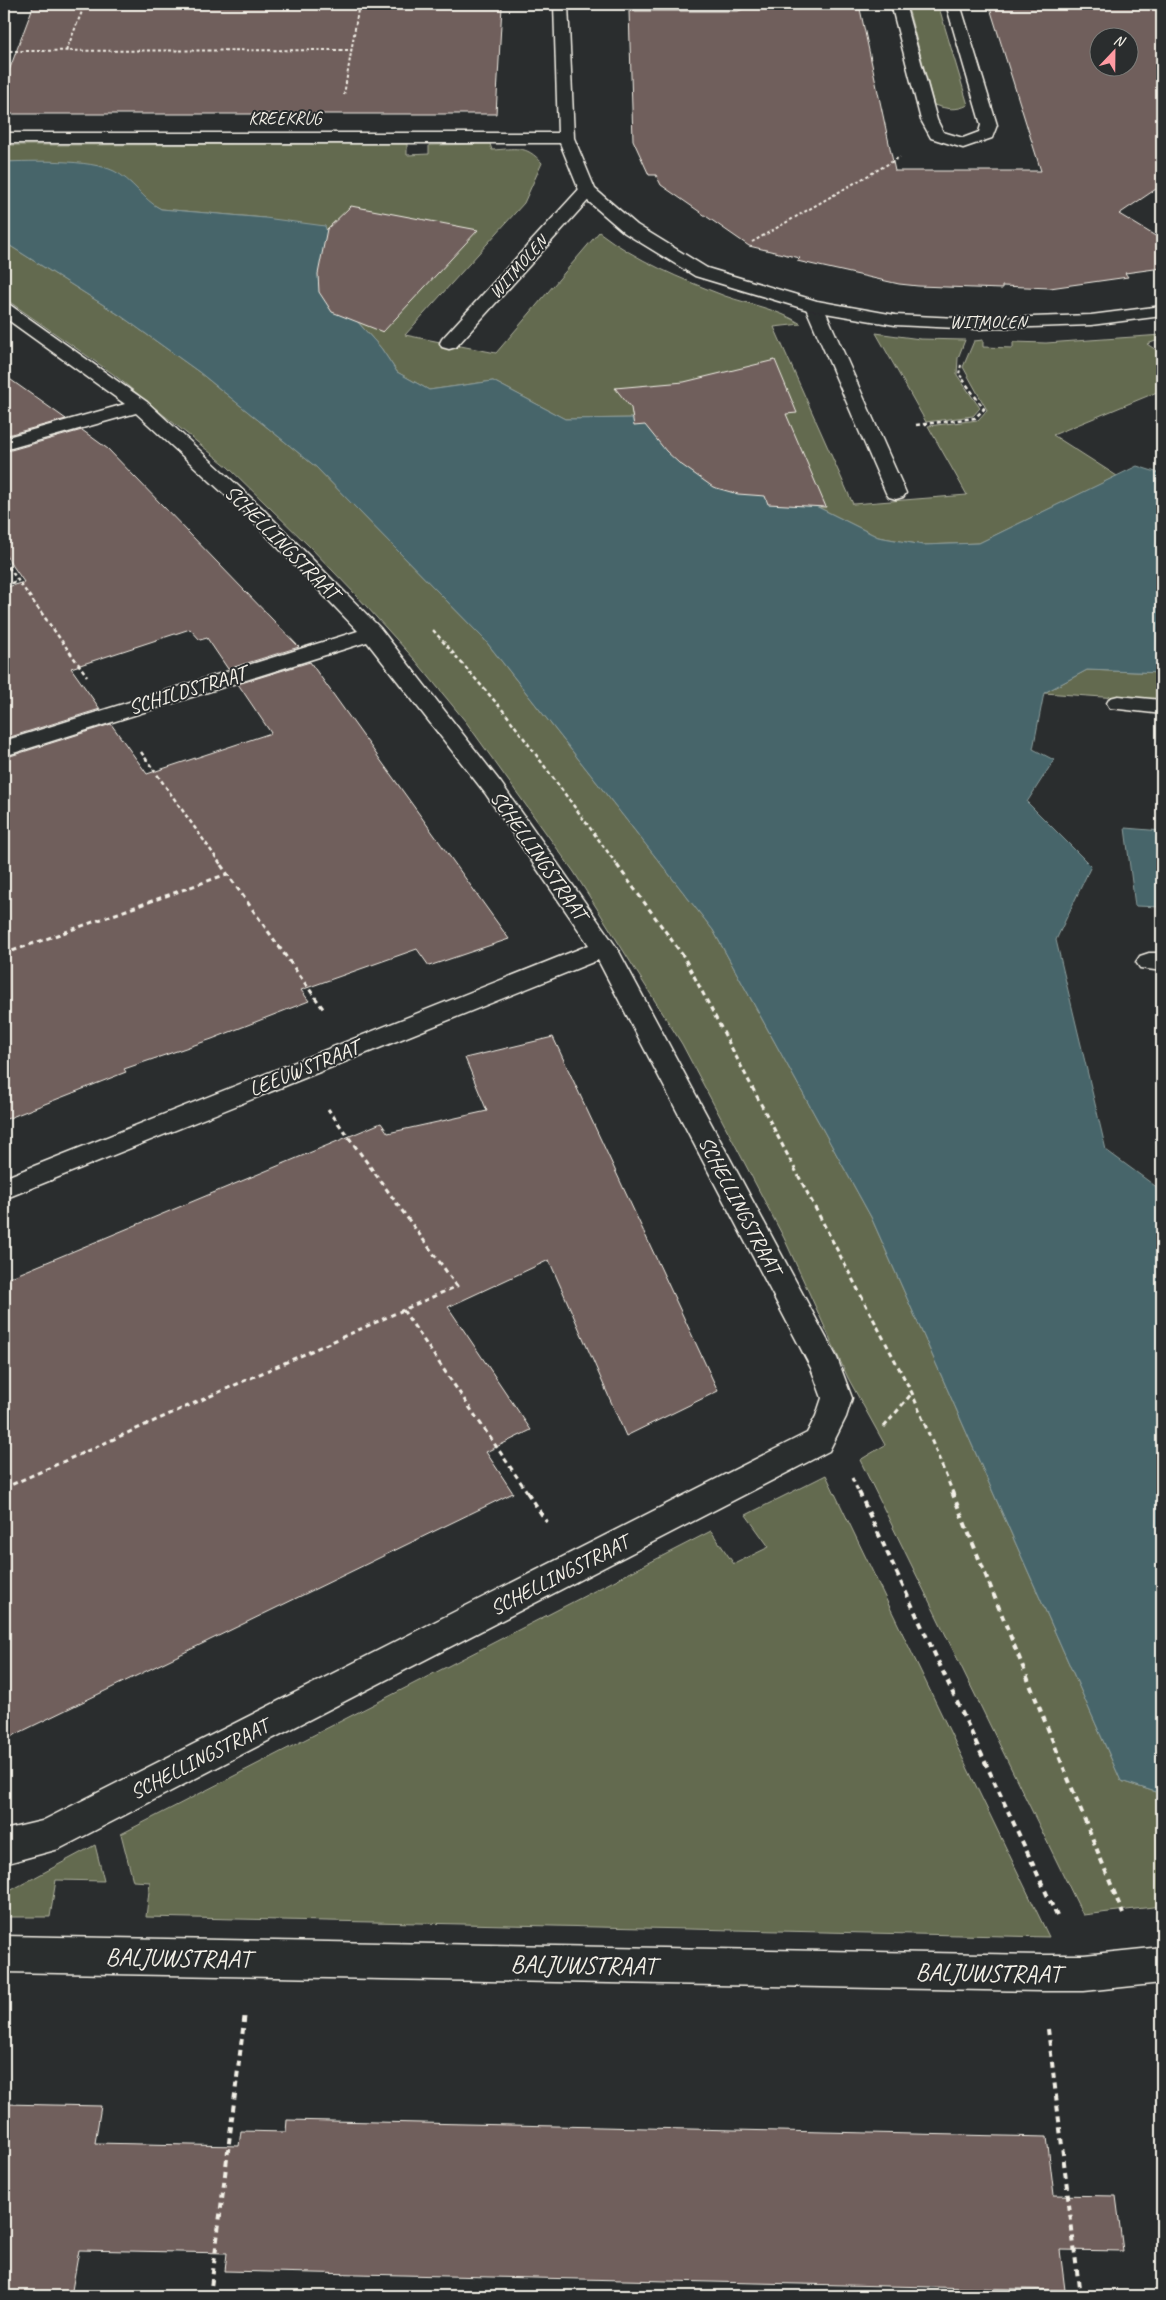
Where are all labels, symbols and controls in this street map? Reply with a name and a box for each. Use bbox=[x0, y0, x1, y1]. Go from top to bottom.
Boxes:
north arrow bbox=[1088, 28, 1138, 78]
text: N bbox=[1111, 31, 1128, 51]
street label: KREEKRUG bbox=[248, 107, 324, 129]
street label: WITMOLEN bbox=[484, 229, 554, 303]
street label: WITMOLEN bbox=[950, 311, 1029, 333]
street label: SCHELLINGSTRAAT bbox=[219, 479, 349, 609]
street label: SCHILDSTRAAT bbox=[125, 658, 254, 720]
street label: SCHELLINGSTRAAT bbox=[485, 785, 596, 929]
street label: LEEUWSTRAAT bbox=[245, 1032, 368, 1102]
street label: SCHELLINGSTRAAT bbox=[693, 1132, 790, 1283]
street label: SCHELLINGSTRAAT bbox=[486, 1527, 637, 1621]
street label: SCHELLINGSTRAAT bbox=[126, 1711, 277, 1805]
street label: BALJUWSTRAAT bbox=[105, 1941, 257, 1975]
street label: BALJUWSTRAAT bbox=[510, 1948, 662, 1982]
street label: BALJUWSTRAAT bbox=[915, 1956, 1067, 1990]

